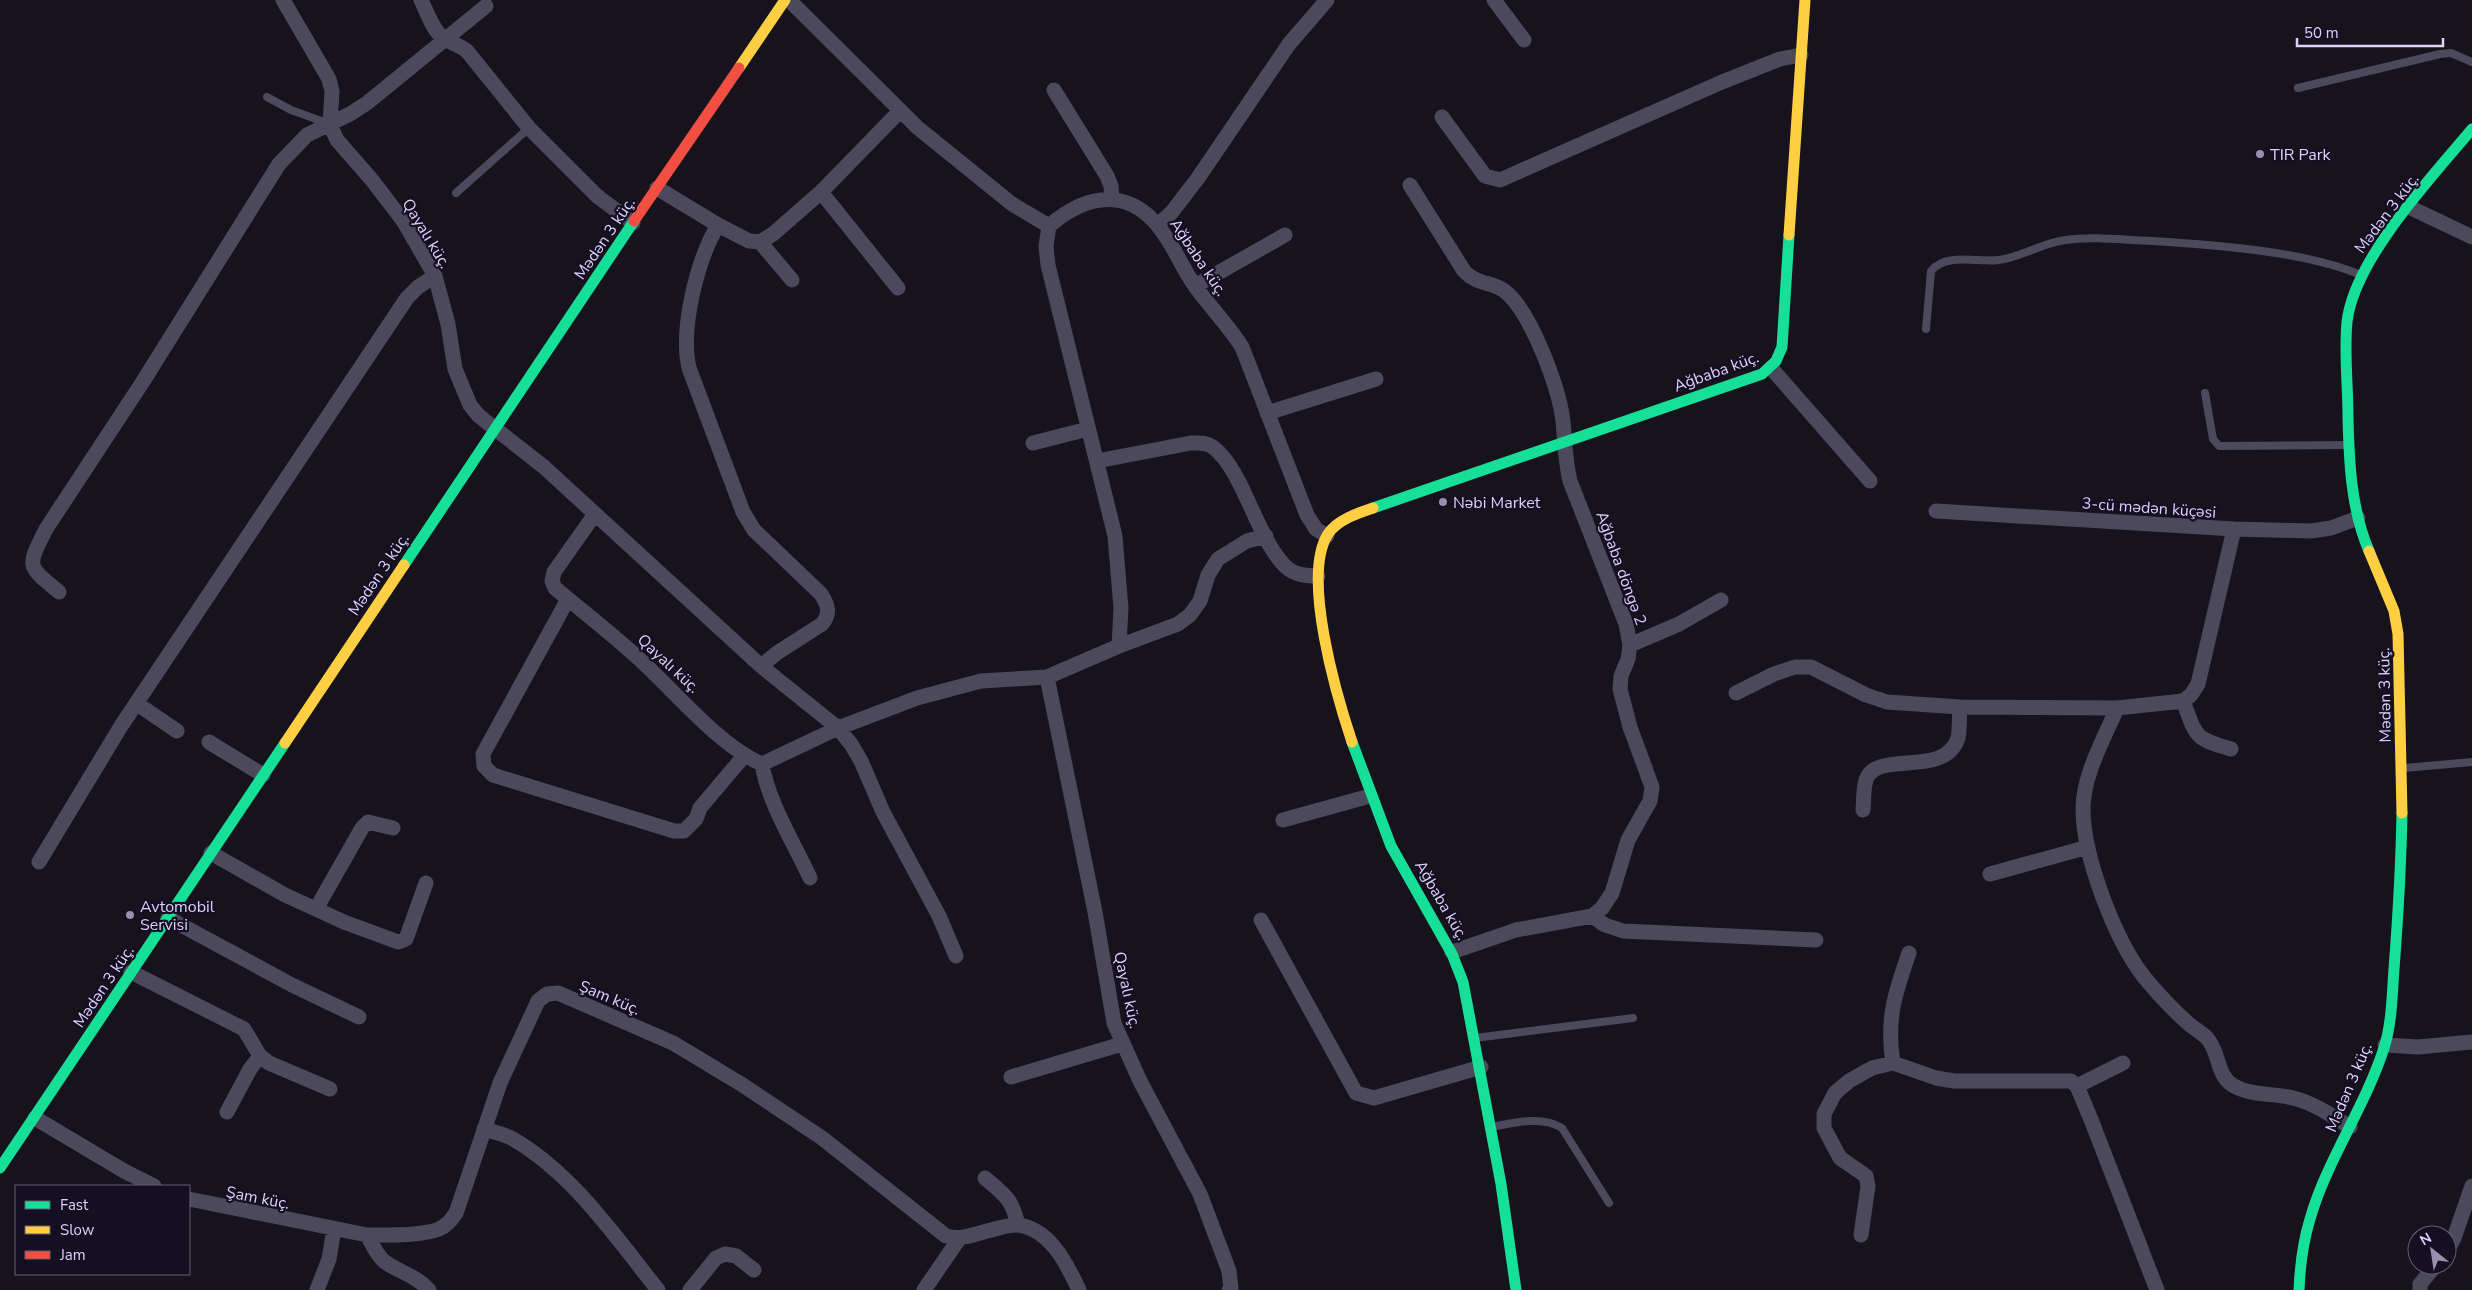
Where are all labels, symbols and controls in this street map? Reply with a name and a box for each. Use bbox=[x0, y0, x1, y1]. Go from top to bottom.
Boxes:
scale bar bbox=[2297, 15, 2443, 47]
text: 50 m bbox=[2304, 23, 2339, 43]
place label: TIR Park bbox=[2270, 144, 2331, 166]
marker: TIR Park bbox=[2254, 148, 2266, 160]
street label: Mədən 3 küç. bbox=[2349, 169, 2424, 258]
street label: Mədən 3 küç. bbox=[569, 193, 641, 284]
street label: Qayalı küç. bbox=[397, 194, 456, 273]
street label: Ağbaba küç. bbox=[1164, 215, 1232, 301]
street label: Ağbaba küç. bbox=[1671, 346, 1762, 397]
place label: Nəbi Market bbox=[1453, 492, 1541, 514]
street label: 3-cü mədən küçəsi bbox=[2081, 492, 2217, 524]
marker: Nəbi Market bbox=[1437, 496, 1449, 508]
street label: Ağbaba döngə 2 bbox=[1590, 508, 1652, 628]
street label: Mədən 3 küç. bbox=[343, 529, 415, 620]
street label: Qayalı küç. bbox=[632, 629, 704, 698]
street label: Mədən 3 küç. bbox=[2373, 647, 2397, 743]
street label: Ağbaba küç. bbox=[1409, 857, 1473, 944]
place label: Avtomobil Servisi bbox=[140, 896, 215, 936]
marker: Avtomobil Servisi bbox=[124, 909, 136, 921]
street label: Mədən 3 küç. bbox=[68, 941, 140, 1032]
street label: Qayalı küç. bbox=[1108, 950, 1146, 1031]
street label: Şam küç. bbox=[576, 975, 644, 1021]
street label: Mədən 3 küç. bbox=[2320, 1039, 2378, 1135]
street label: Şam küç. bbox=[224, 1181, 291, 1215]
legend bbox=[15, 1185, 190, 1275]
text: Fast bbox=[60, 1195, 89, 1215]
text: Slow bbox=[60, 1220, 95, 1240]
north arrow bbox=[2407, 1225, 2457, 1275]
text: N bbox=[2416, 1228, 2435, 1250]
text: Jam bbox=[59, 1245, 86, 1265]

